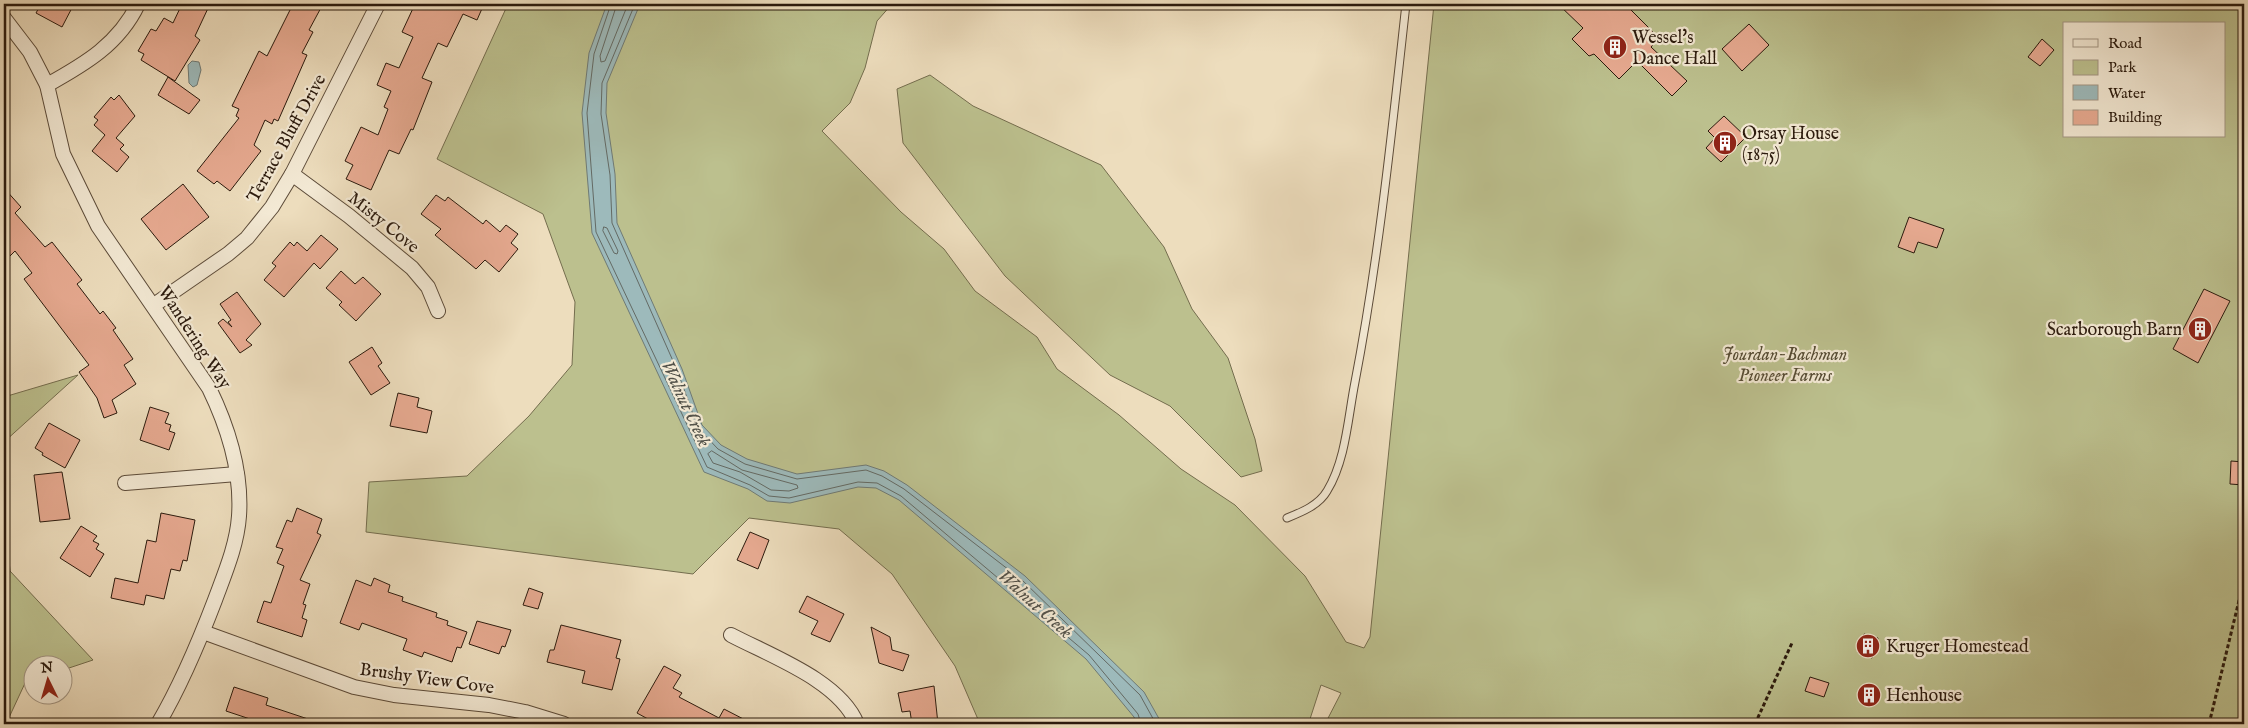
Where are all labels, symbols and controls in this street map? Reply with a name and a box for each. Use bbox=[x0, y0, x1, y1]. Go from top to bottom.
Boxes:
legend bbox=[2063, 22, 2226, 138]
place label: Wessel's Dance Hall bbox=[1632, 27, 1717, 71]
building icon: Wessel's Dance Hall bbox=[1602, 34, 1628, 60]
text: Road bbox=[2108, 34, 2143, 53]
text: Park bbox=[2108, 58, 2138, 77]
street label: Terrace Bluff Drive bbox=[243, 70, 332, 207]
text: Water bbox=[2108, 84, 2146, 103]
text: Building bbox=[2108, 108, 2163, 127]
place label: Orsay House (1875) bbox=[1742, 123, 1839, 167]
building icon: Orsay House (1875) bbox=[1712, 130, 1738, 156]
street label: Misty Cove bbox=[343, 187, 424, 259]
street label: Wandering Way bbox=[152, 282, 236, 394]
building icon: Scarborough Barn bbox=[2187, 316, 2213, 342]
place label: Scarborough Barn bbox=[2047, 319, 2182, 342]
park label: Jourdan-Bachman Pioneer Farms bbox=[1723, 344, 1847, 388]
water label: Walnut Creek bbox=[655, 357, 716, 451]
water label: Walnut Creek bbox=[992, 565, 1077, 645]
building icon: Kruger Homestead bbox=[1855, 633, 1881, 659]
place label: Kruger Homestead bbox=[1886, 636, 2029, 659]
north arrow bbox=[22, 656, 72, 706]
text: N bbox=[39, 659, 54, 678]
street label: Brushy View Cove bbox=[358, 659, 495, 700]
building icon: Henhouse bbox=[1856, 682, 1882, 708]
place label: Henhouse bbox=[1886, 685, 1962, 708]

